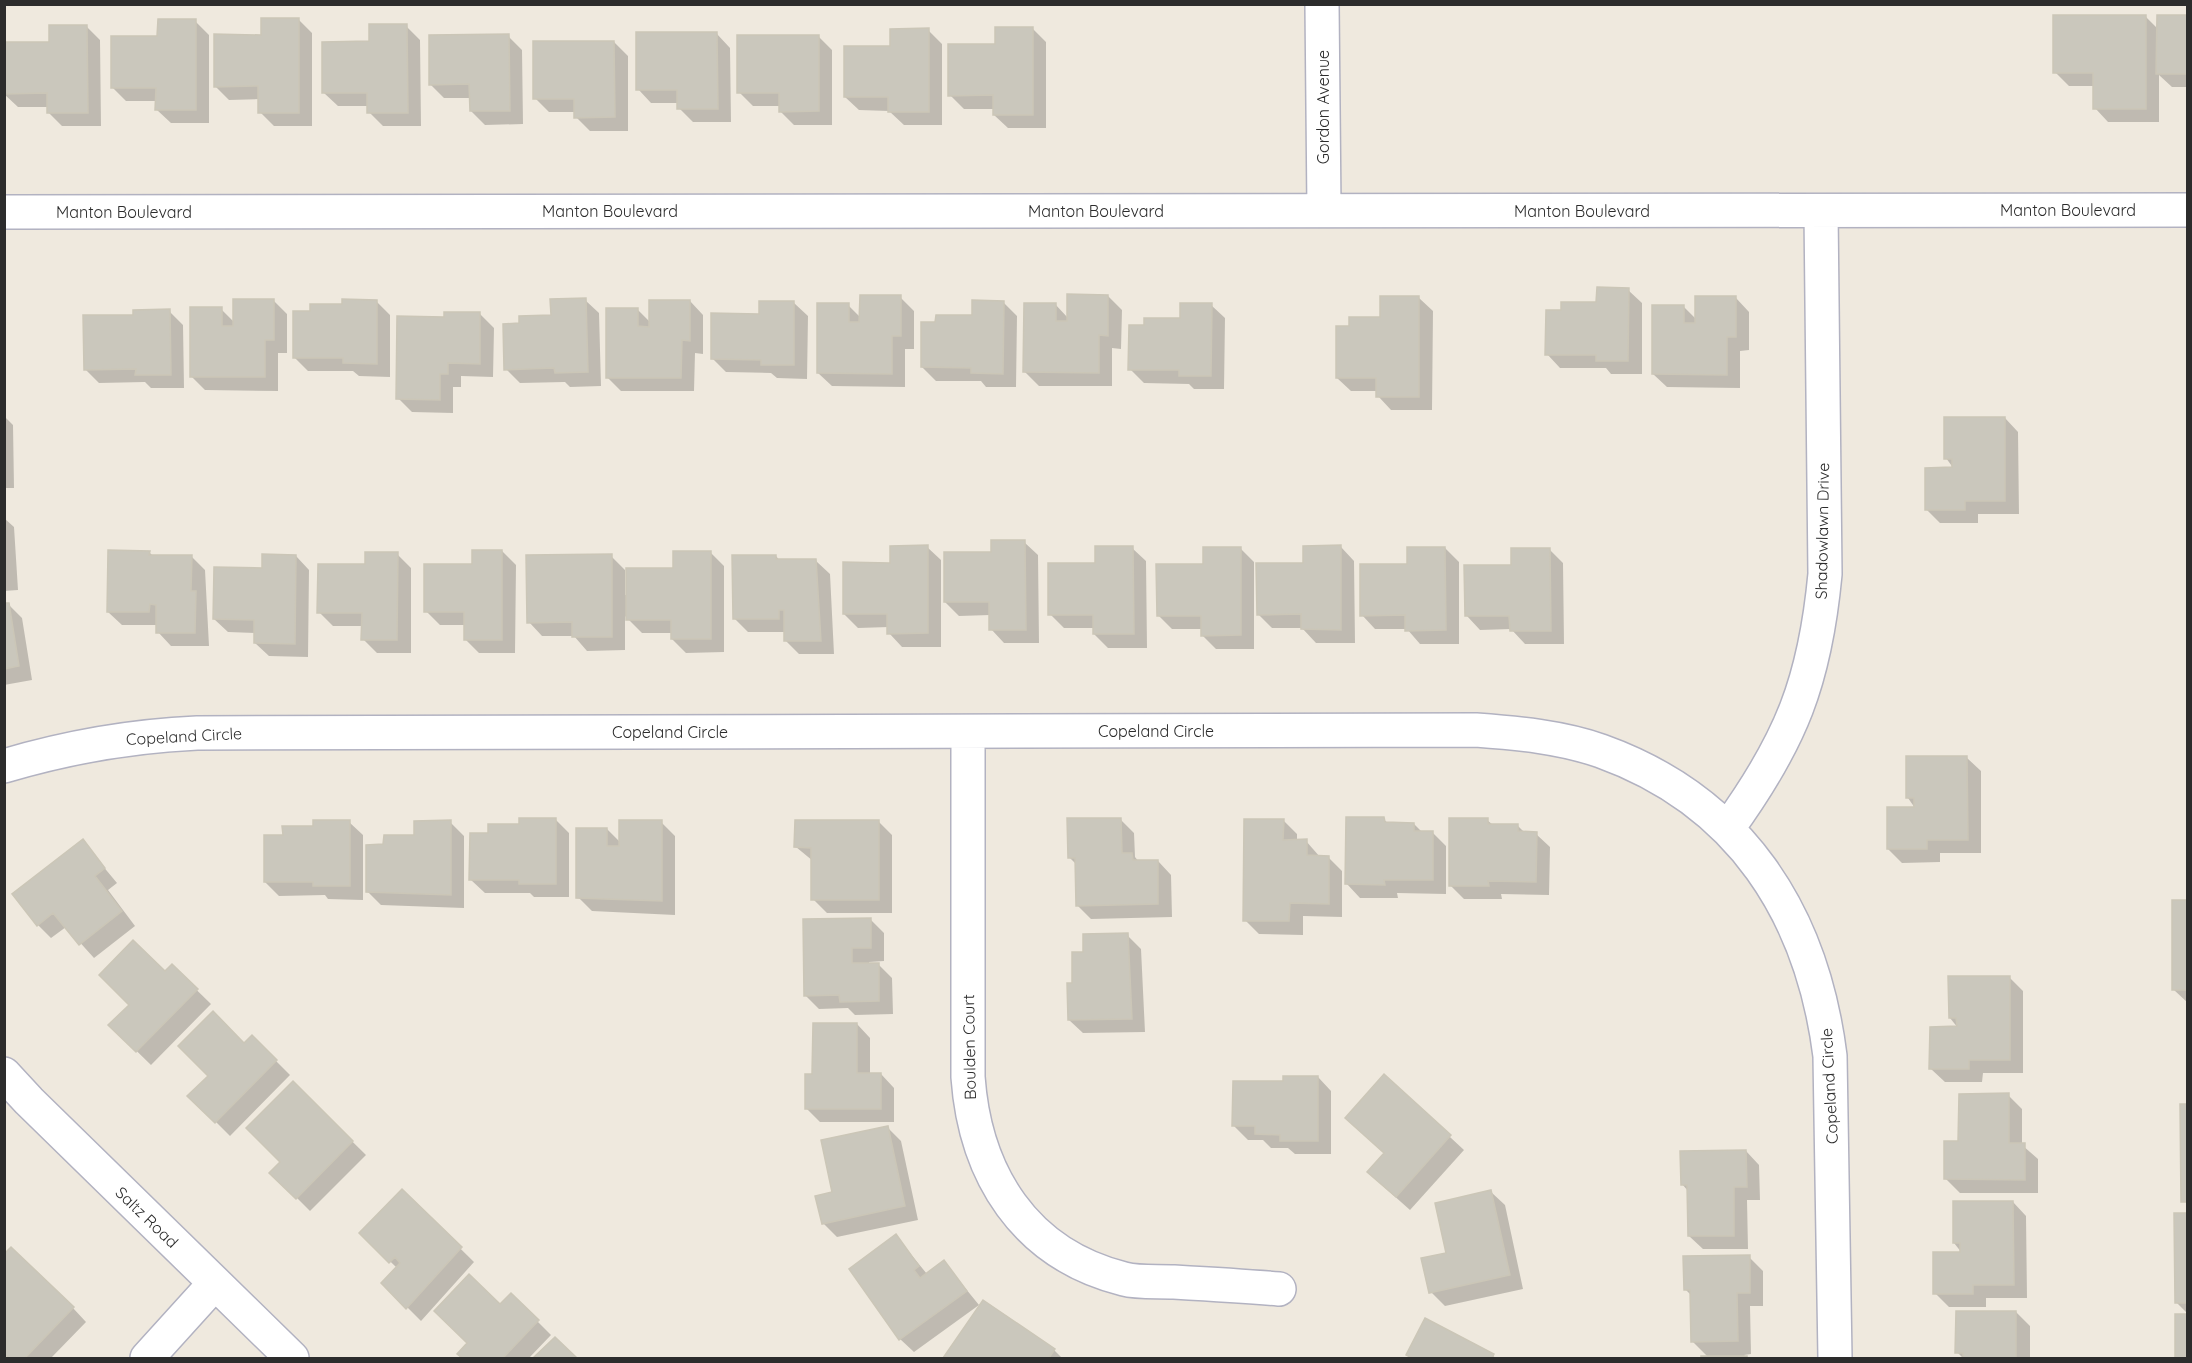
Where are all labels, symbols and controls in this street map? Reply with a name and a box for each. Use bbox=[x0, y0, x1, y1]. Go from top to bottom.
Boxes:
street label: Gordon Avenue bbox=[1313, 50, 1333, 164]
street label: Manton Boulevard bbox=[2000, 200, 2136, 220]
street label: Manton Boulevard bbox=[542, 201, 678, 221]
street label: Manton Boulevard bbox=[1028, 201, 1164, 221]
street label: Manton Boulevard bbox=[1514, 201, 1650, 221]
street label: Manton Boulevard bbox=[56, 202, 192, 222]
street label: Shadowlawn Drive bbox=[1811, 463, 1833, 599]
street label: Copeland Circle bbox=[1098, 721, 1214, 741]
street label: Copeland Circle bbox=[612, 722, 728, 742]
street label: Copeland Circle bbox=[126, 723, 242, 749]
street label: Boulden Court bbox=[958, 994, 980, 1100]
street label: Copeland Circle bbox=[1816, 1028, 1842, 1144]
street label: Saltz Road bbox=[111, 1182, 183, 1252]

